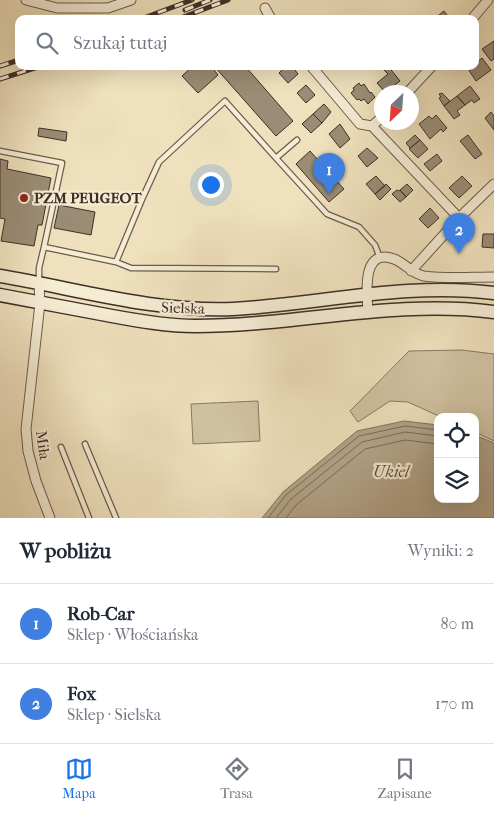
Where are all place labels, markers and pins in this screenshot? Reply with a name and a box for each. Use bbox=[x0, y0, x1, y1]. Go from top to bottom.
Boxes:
pin: 1 bbox=[313, 153, 345, 194]
place label: PZM PEUGEOT bbox=[34, 189, 142, 207]
marker: PZM PEUGEOT bbox=[18, 192, 30, 204]
pin: 2 bbox=[443, 213, 475, 254]

